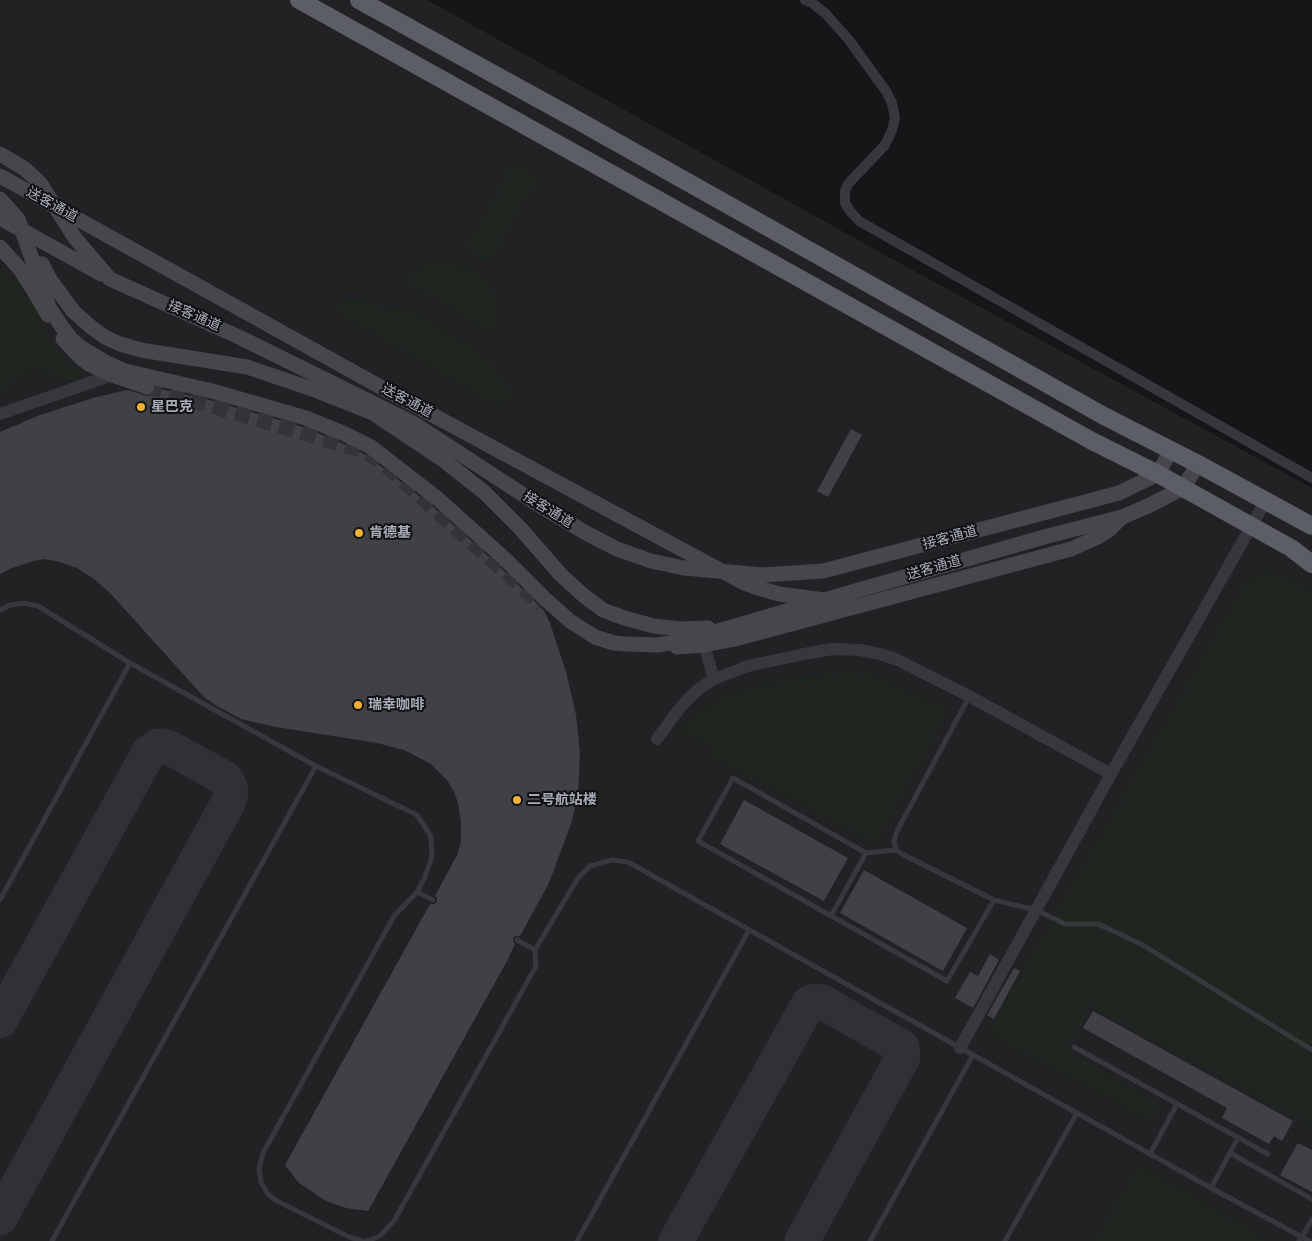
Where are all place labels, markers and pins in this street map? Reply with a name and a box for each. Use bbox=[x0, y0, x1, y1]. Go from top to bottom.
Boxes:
place label: 星巴克 bbox=[151, 399, 193, 415]
marker: 星巴克 bbox=[135, 401, 147, 413]
place label: 肯德基 bbox=[369, 525, 411, 541]
marker: 肯德基 bbox=[353, 527, 365, 539]
place label: 瑞幸咖啡 bbox=[368, 697, 424, 713]
marker: 瑞幸咖啡 bbox=[352, 699, 364, 711]
place label: 二号航站楼 bbox=[527, 792, 597, 808]
marker: 二号航站楼 bbox=[511, 794, 523, 806]

